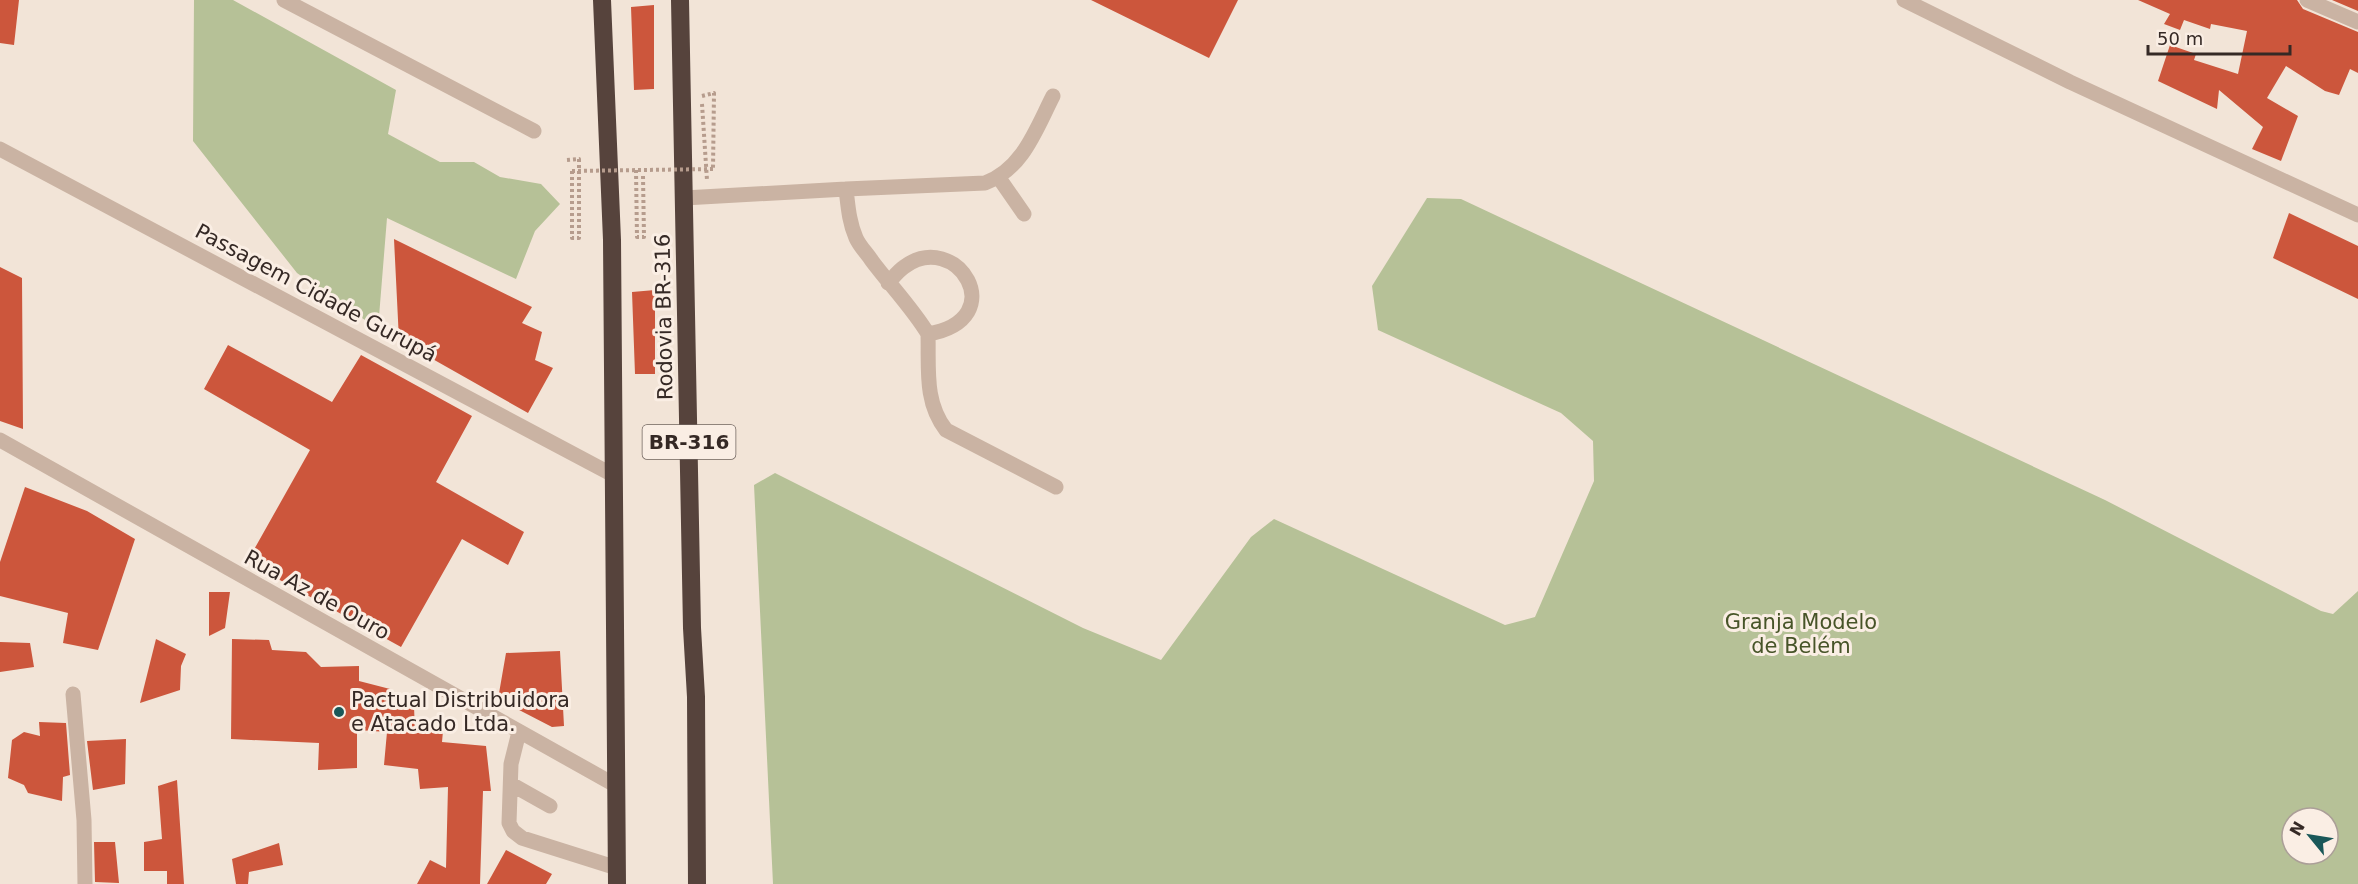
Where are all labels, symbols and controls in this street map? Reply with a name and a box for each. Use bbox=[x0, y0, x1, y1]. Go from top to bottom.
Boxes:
scale bar bbox=[2148, 18, 2290, 56]
text: 50 m bbox=[2157, 28, 2203, 49]
street label: Passagem Cidade Gurupá bbox=[191, 219, 441, 367]
street label: Rodovia BR-316 bbox=[651, 234, 677, 400]
road number: BR-316 bbox=[642, 425, 736, 459]
street label: Rua Az de Ouro bbox=[240, 545, 394, 645]
park label: Granja Modelo de Belém bbox=[1725, 610, 1877, 658]
place label: Pactual Distribuidora e Atacado Ltda. bbox=[351, 688, 570, 736]
marker: Pactual Distribuidora e Atacado Ltda. bbox=[332, 705, 346, 719]
north arrow bbox=[2280, 806, 2340, 866]
text: N bbox=[2286, 818, 2309, 839]

